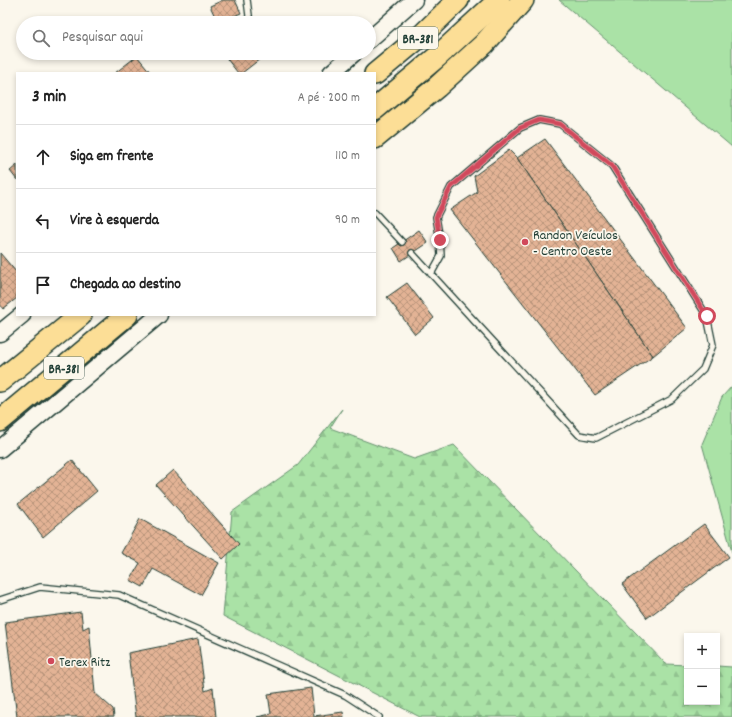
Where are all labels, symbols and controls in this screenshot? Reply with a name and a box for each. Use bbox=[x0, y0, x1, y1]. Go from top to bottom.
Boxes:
search box bbox=[16, 16, 376, 60]
icon: search bbox=[30, 27, 52, 49]
text: Pesquisar aqui bbox=[62, 27, 143, 49]
road number: BR-381 bbox=[398, 27, 438, 49]
text: 3 min bbox=[32, 86, 66, 110]
text: A pé · 200 m bbox=[298, 89, 360, 108]
icon: ahead bbox=[32, 146, 54, 168]
text: Siga em frente bbox=[70, 146, 153, 168]
text: 110 m bbox=[335, 147, 360, 166]
icon: left bbox=[32, 210, 54, 232]
text: Vire à esquerda bbox=[70, 210, 159, 232]
text: 90 m bbox=[335, 211, 360, 230]
place label: Randon Veículos - Centro Oeste bbox=[533, 226, 618, 262]
route end bbox=[431, 231, 449, 249]
marker: Randon Veículos - Centro Oeste bbox=[520, 237, 530, 247]
icon: arrive bbox=[32, 274, 54, 296]
text: Chegada ao destino bbox=[70, 274, 181, 296]
route start bbox=[698, 307, 716, 325]
road number: BR-381 bbox=[44, 357, 84, 379]
map controls bbox=[684, 633, 720, 705]
button: + bbox=[684, 633, 720, 669]
place label: Terex Ritz bbox=[59, 653, 111, 673]
marker: Terex Ritz bbox=[46, 656, 56, 666]
button: − bbox=[684, 669, 720, 705]

